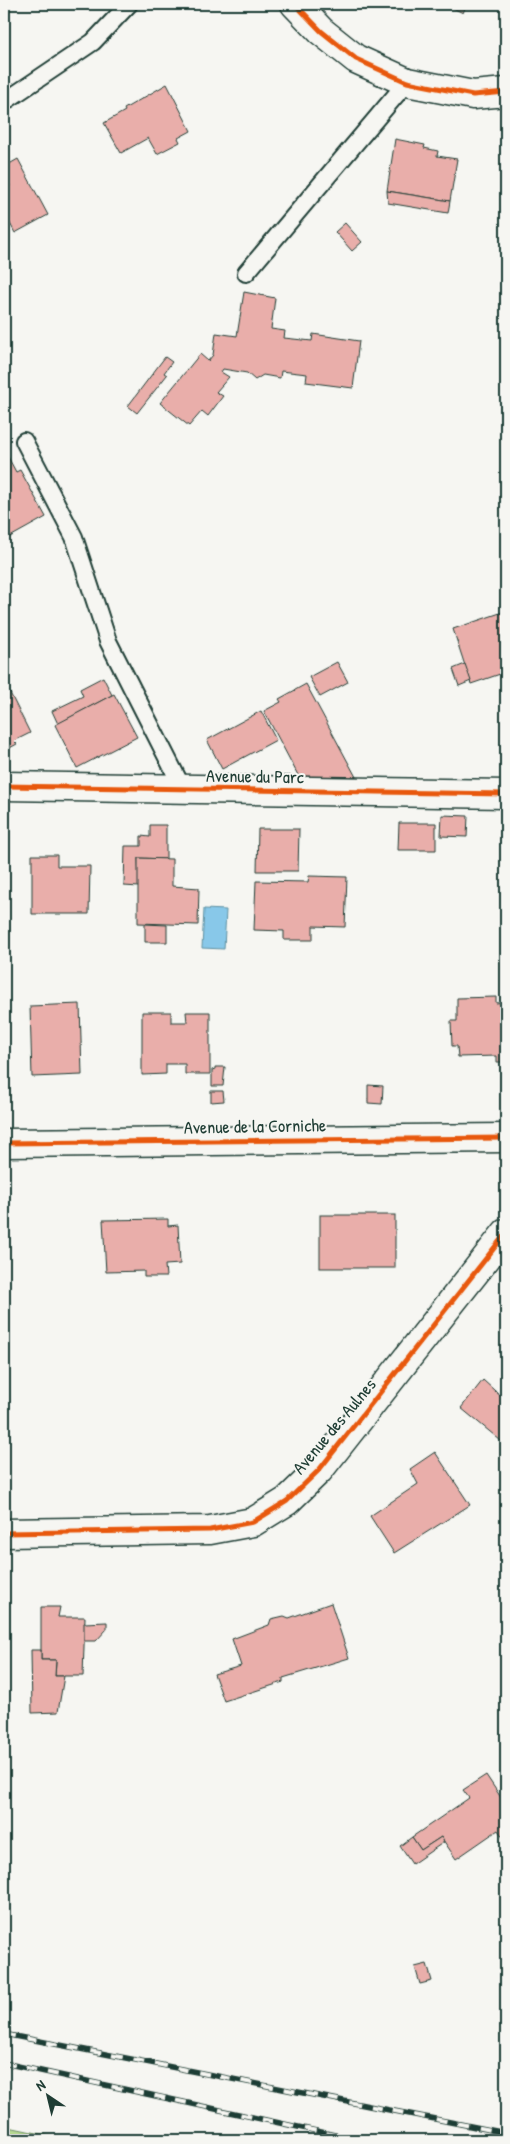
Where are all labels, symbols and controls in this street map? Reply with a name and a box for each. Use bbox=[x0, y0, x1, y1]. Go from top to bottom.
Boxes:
street label: Avenue du Parc bbox=[206, 763, 304, 789]
street label: Avenue de la Corniche bbox=[184, 1112, 326, 1140]
street label: Avenue des Aulnes bbox=[286, 1373, 382, 1479]
north arrow bbox=[22, 2072, 72, 2122]
text: N bbox=[32, 2075, 49, 2095]

